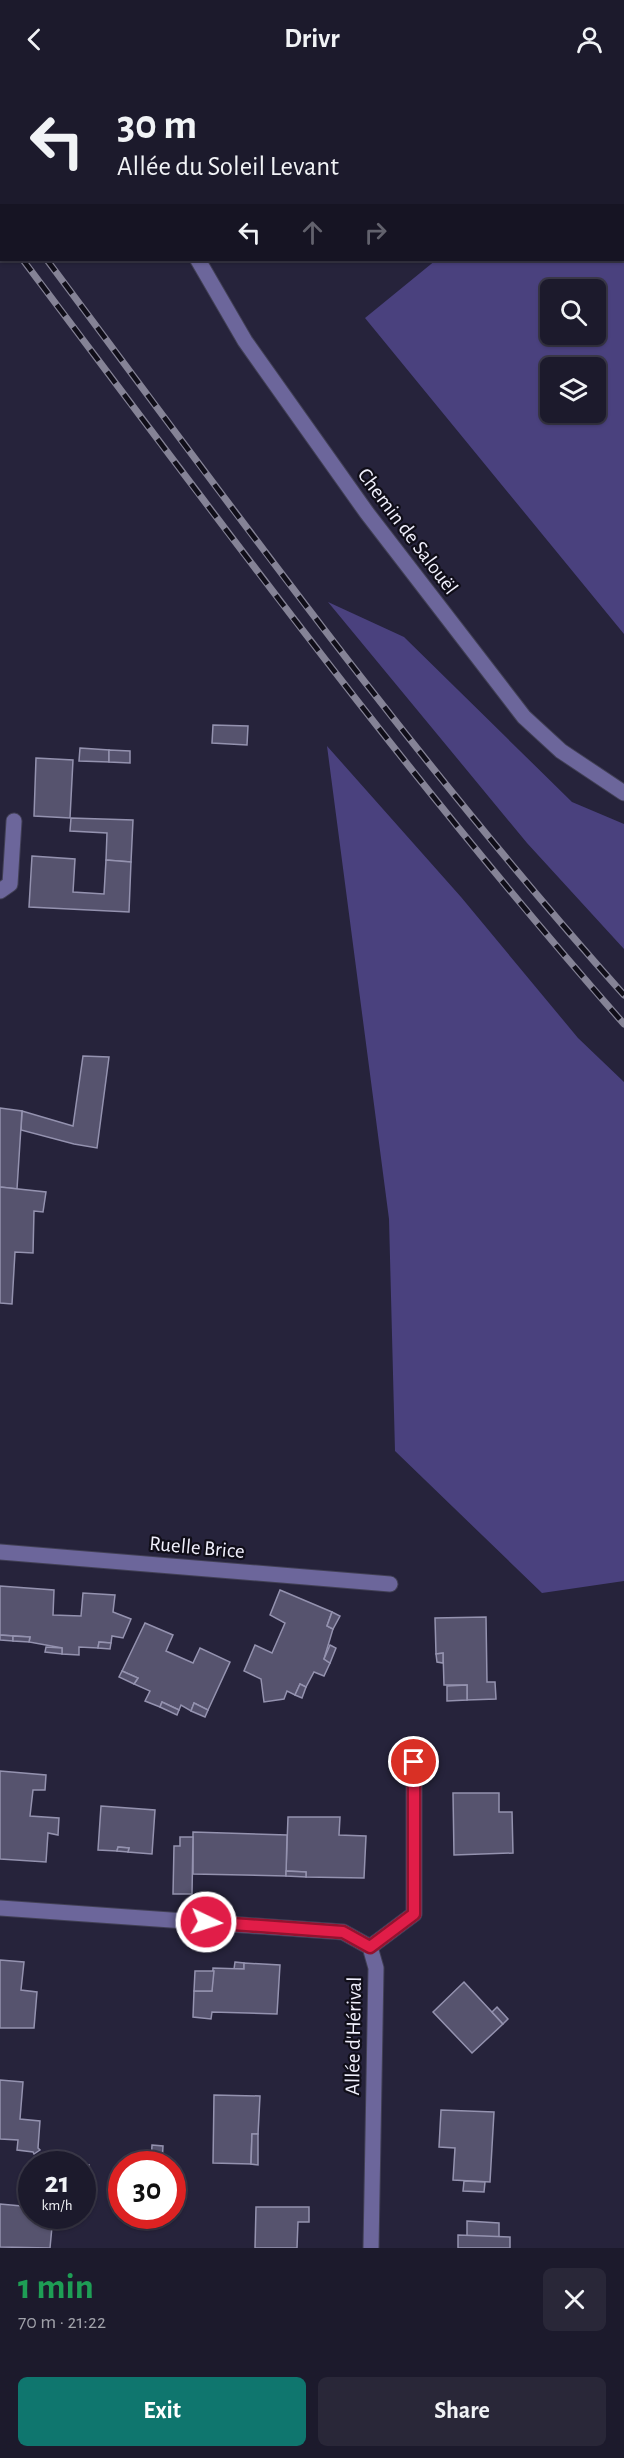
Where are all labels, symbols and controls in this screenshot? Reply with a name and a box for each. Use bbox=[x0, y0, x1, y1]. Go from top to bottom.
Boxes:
icon: back bbox=[18, 23, 51, 56]
icon: person bbox=[573, 23, 606, 56]
text: Drivr bbox=[284, 25, 340, 52]
icon: left bbox=[18, 102, 96, 180]
text: 30 m bbox=[117, 104, 197, 146]
text: Allée du Soleil Levant bbox=[117, 153, 339, 180]
icon: left bbox=[233, 216, 266, 249]
icon: ahead bbox=[296, 216, 329, 249]
icon: right bbox=[359, 216, 392, 249]
map controls bbox=[540, 279, 606, 423]
button: search bbox=[540, 279, 606, 345]
button: layers bbox=[540, 357, 606, 423]
street label: Chemin de Salouël bbox=[353, 464, 462, 598]
street label: Ruelle Brice bbox=[148, 1533, 246, 1562]
pin bbox=[388, 1736, 439, 1787]
icon: arrive bbox=[397, 1745, 430, 1778]
position arrow bbox=[174, 1890, 238, 1954]
street label: Allée d'Hérival bbox=[342, 1977, 365, 2095]
speed limit sign: 30 bbox=[108, 2151, 186, 2229]
text: 21 bbox=[45, 2168, 69, 2198]
text: km/h bbox=[42, 2198, 72, 2213]
button: close bbox=[543, 2268, 606, 2331]
text: 1 min bbox=[18, 2269, 94, 2305]
text: 70 m · 21:22 bbox=[18, 2312, 106, 2332]
button: Exit bbox=[18, 2377, 306, 2446]
button: Share bbox=[318, 2377, 606, 2446]

